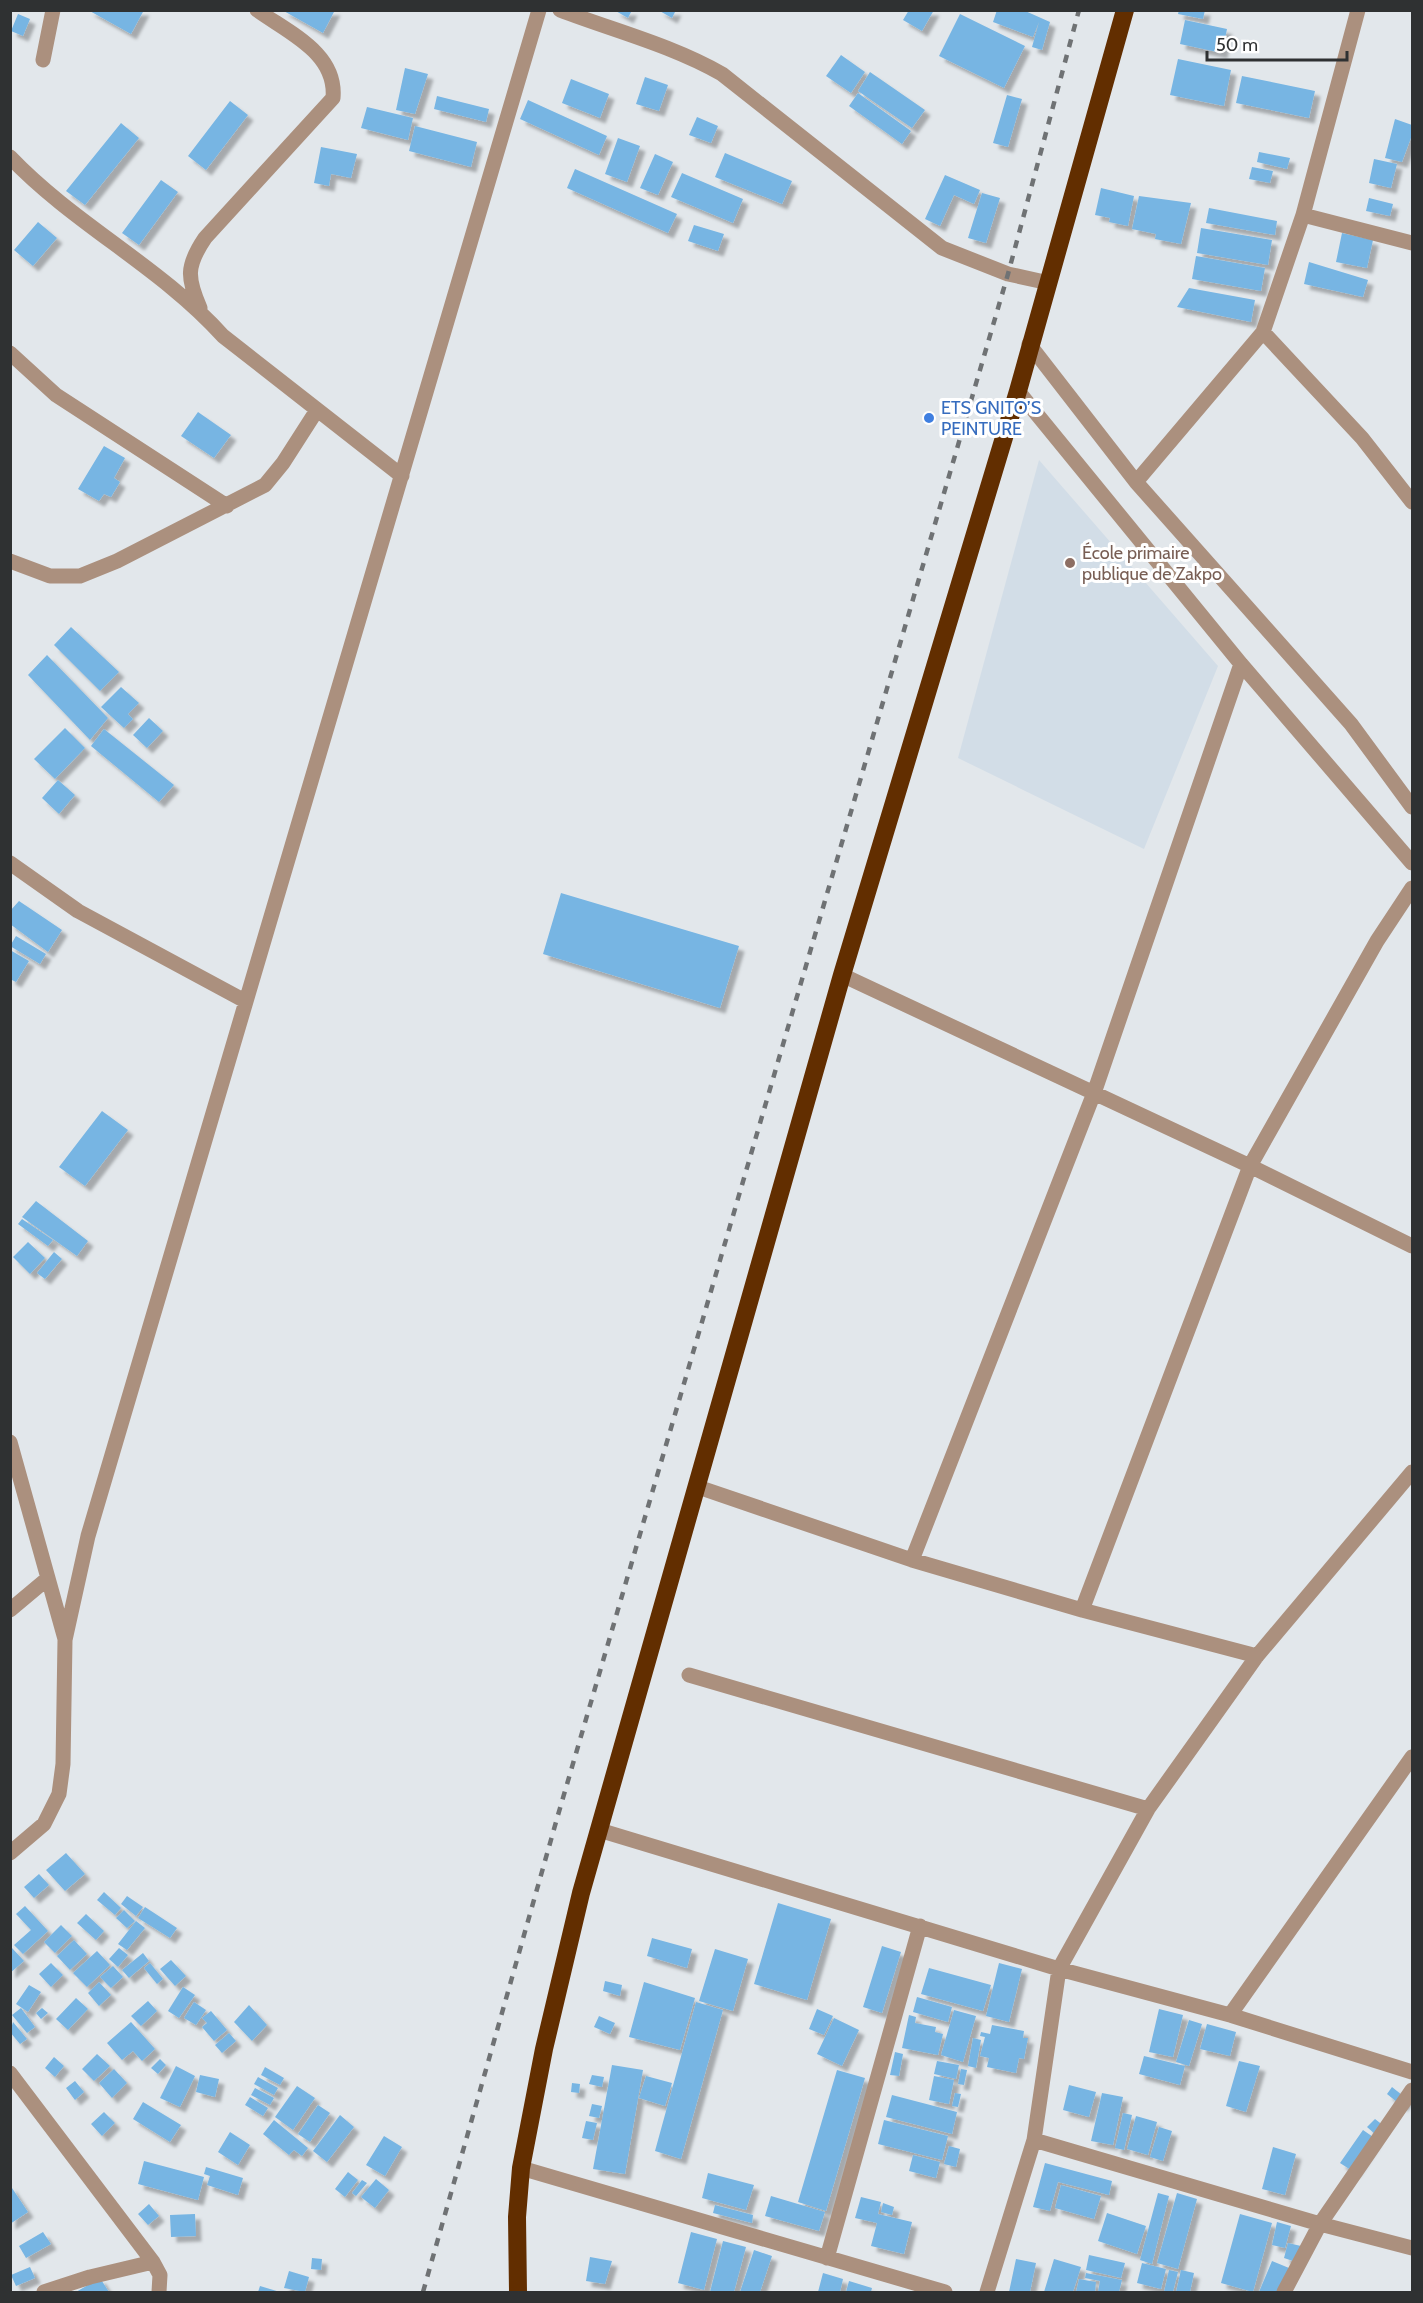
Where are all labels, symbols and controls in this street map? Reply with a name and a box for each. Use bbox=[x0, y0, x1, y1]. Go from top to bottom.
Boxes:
scale bar bbox=[1207, 24, 1346, 62]
text: 50 m bbox=[1216, 34, 1258, 56]
place label: ETS GNITO’S PEINTURE bbox=[941, 397, 1041, 440]
marker: ETS GNITO’S PEINTURE bbox=[922, 411, 936, 425]
place label: École primaire publique de Zakpo bbox=[1082, 542, 1222, 585]
marker: École primaire publique de Zakpo bbox=[1063, 556, 1077, 570]

